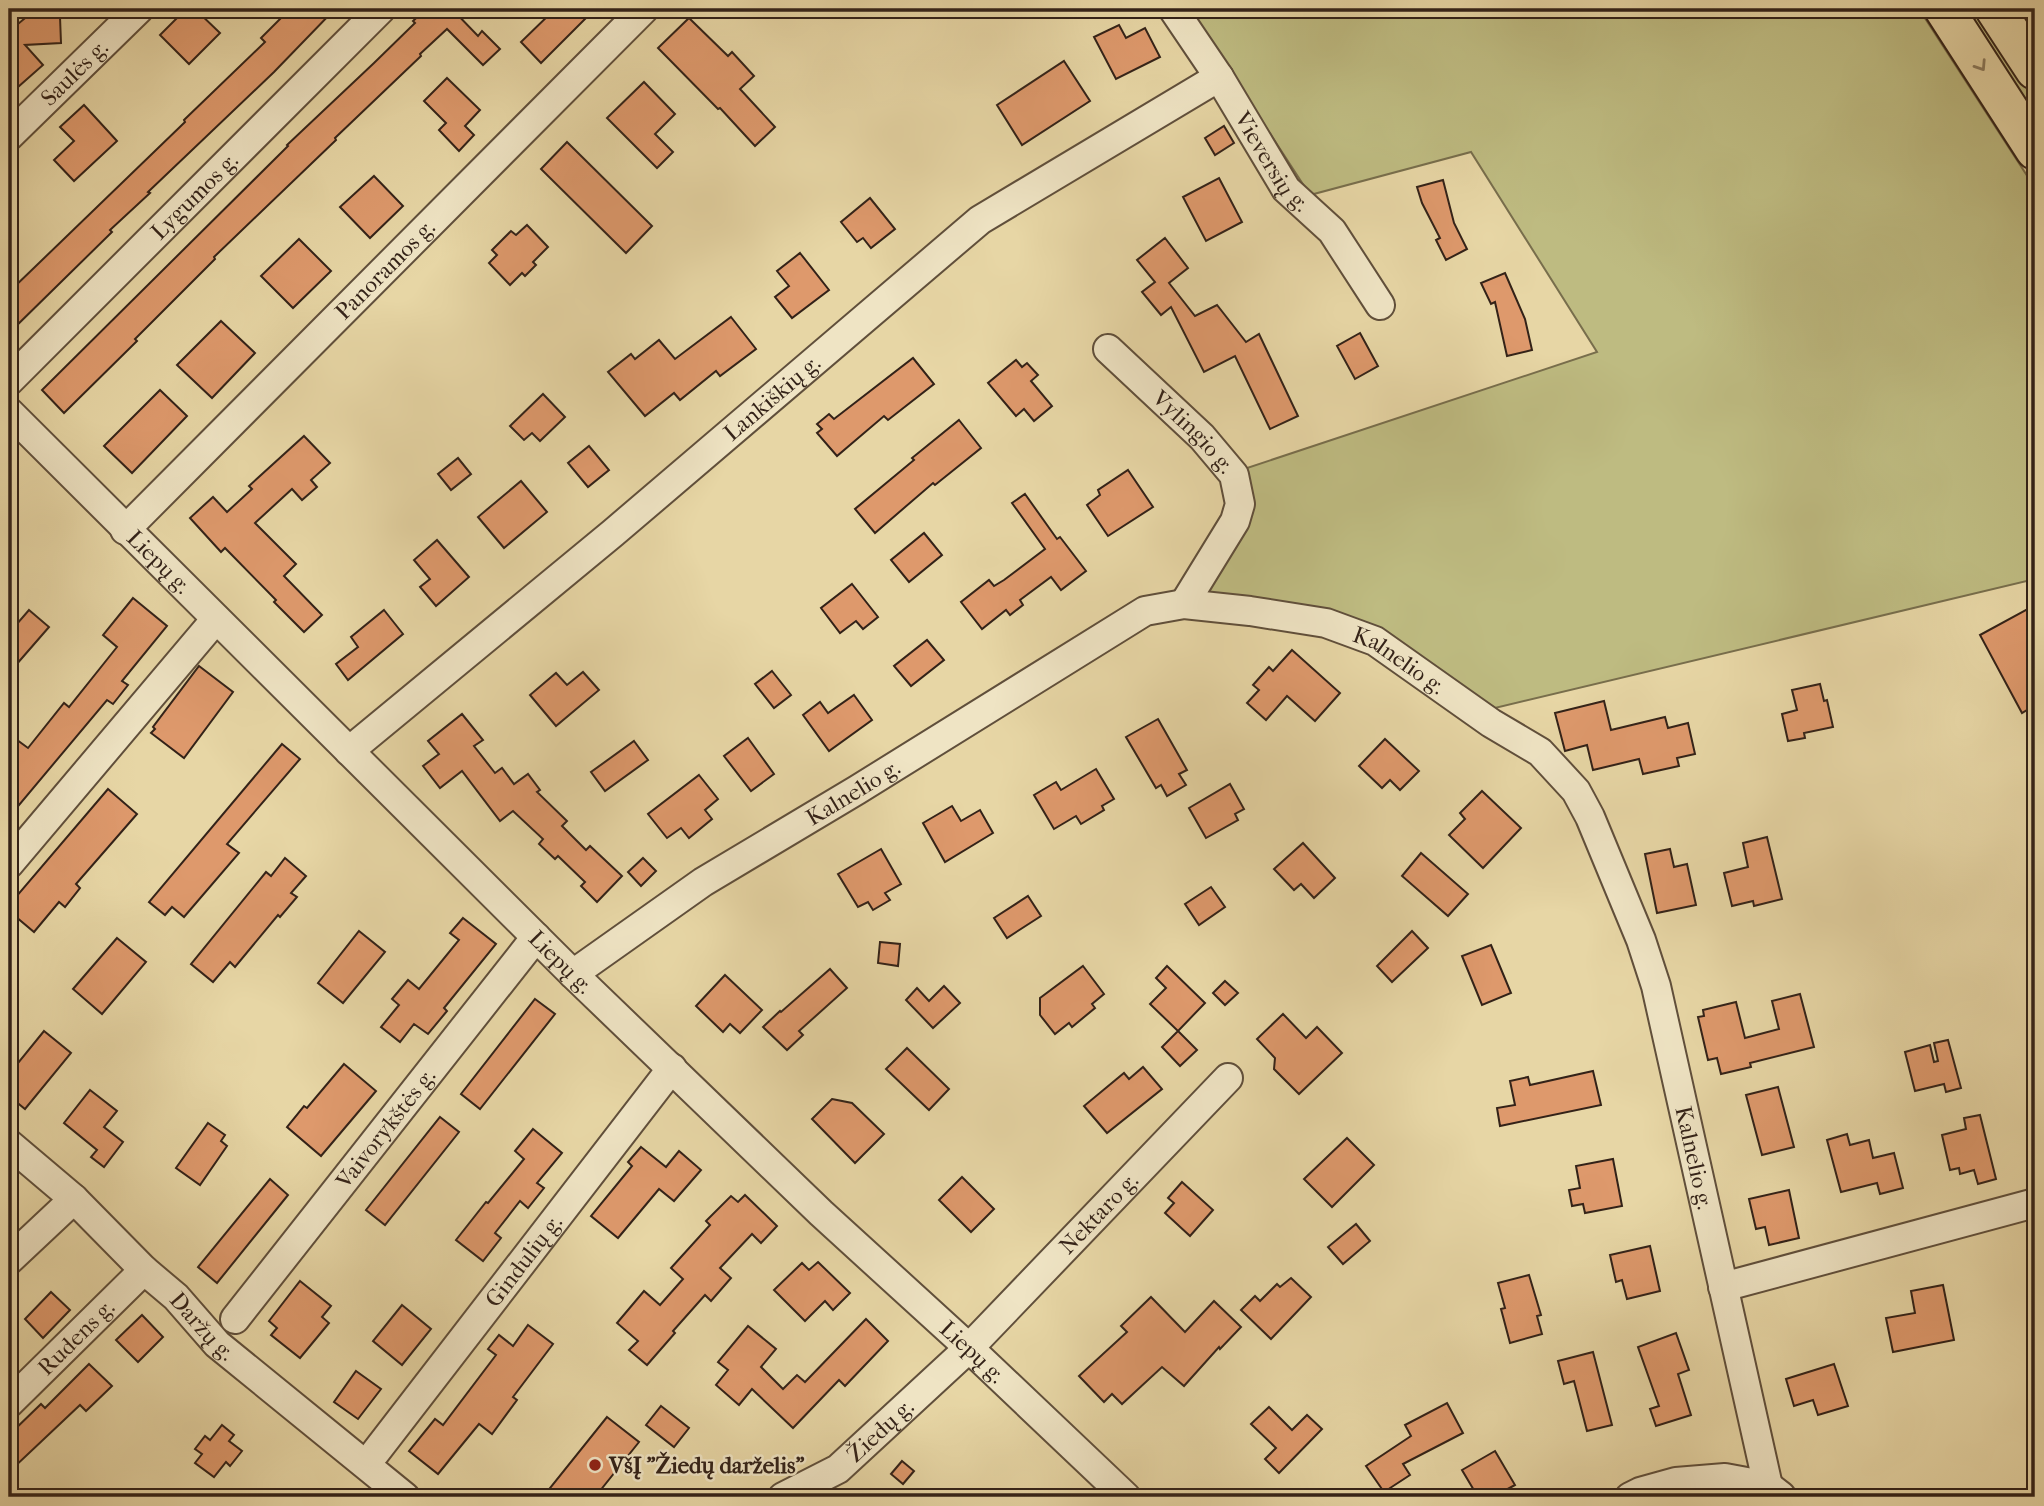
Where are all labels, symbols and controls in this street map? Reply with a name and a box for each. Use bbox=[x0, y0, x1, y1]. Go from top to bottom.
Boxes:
street label: Saulės g. bbox=[35, 34, 113, 111]
one-way arrow bbox=[1973, 58, 1985, 71]
street label: Vieversių g. bbox=[1229, 106, 1315, 217]
street label: Lygumos g. bbox=[145, 147, 243, 245]
street label: Panoramos g. bbox=[329, 214, 440, 325]
street label: Lankiškių g. bbox=[718, 349, 825, 446]
street label: Vylingio g. bbox=[1146, 384, 1240, 479]
street label: Liepų g. bbox=[122, 524, 197, 599]
street label: Kalnelio g. bbox=[1349, 621, 1450, 700]
street label: Kalnelio g. bbox=[801, 753, 905, 831]
street label: Liepų g. bbox=[523, 924, 598, 999]
street label: Vaivorykštės g. bbox=[329, 1063, 441, 1194]
street label: Kalnelio g. bbox=[1670, 1104, 1719, 1212]
street label: Nektaro g. bbox=[1053, 1167, 1143, 1259]
street label: Gindulių g. bbox=[479, 1209, 568, 1312]
street label: Daržų g. bbox=[164, 1286, 240, 1366]
street label: Rudens g. bbox=[32, 1293, 120, 1381]
street label: Liepų g. bbox=[934, 1315, 1011, 1388]
street label: Žiedų g. bbox=[841, 1393, 919, 1467]
place label: VšĮ "Žiedų darželis" bbox=[608, 1451, 805, 1480]
marker: VšĮ "Žiedų darželis" bbox=[587, 1457, 603, 1473]

